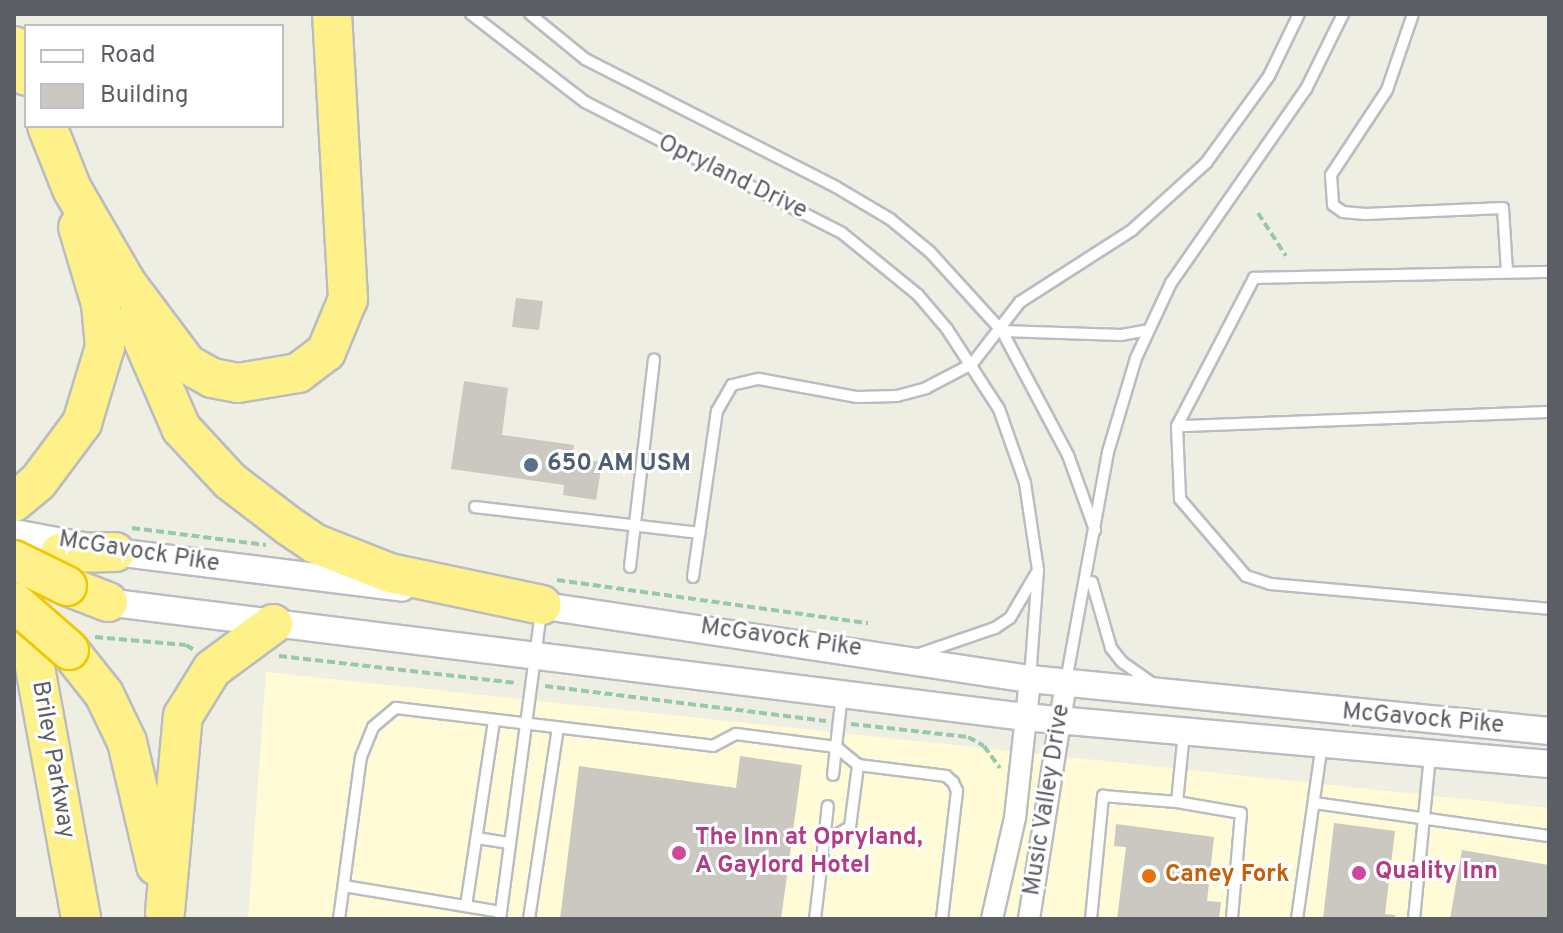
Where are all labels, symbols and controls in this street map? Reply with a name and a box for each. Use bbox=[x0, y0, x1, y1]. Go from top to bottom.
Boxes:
legend bbox=[24, 24, 284, 128]
text: Road bbox=[100, 41, 156, 71]
text: Building bbox=[100, 81, 189, 111]
street label: Opryland Drive bbox=[653, 129, 811, 227]
place label: 650 AM USM bbox=[547, 451, 692, 479]
marker: 650 AM USM bbox=[522, 456, 540, 474]
street label: McGavock Pike bbox=[57, 526, 221, 580]
street label: McGavock Pike bbox=[699, 613, 863, 665]
street label: Briley Parkway bbox=[24, 679, 80, 841]
street label: McGavock Pike bbox=[1341, 699, 1505, 741]
street label: Music Valley Drive bbox=[1019, 702, 1077, 898]
place label: The Inn at Opryland, A Gaylord Hotel bbox=[695, 825, 923, 881]
marker: The Inn at Opryland, A Gaylord Hotel bbox=[670, 844, 688, 862]
place label: Quality Inn bbox=[1375, 859, 1498, 887]
place label: Caney Fork bbox=[1165, 862, 1289, 890]
marker: Quality Inn bbox=[1350, 864, 1368, 882]
marker: Caney Fork bbox=[1140, 867, 1158, 885]

